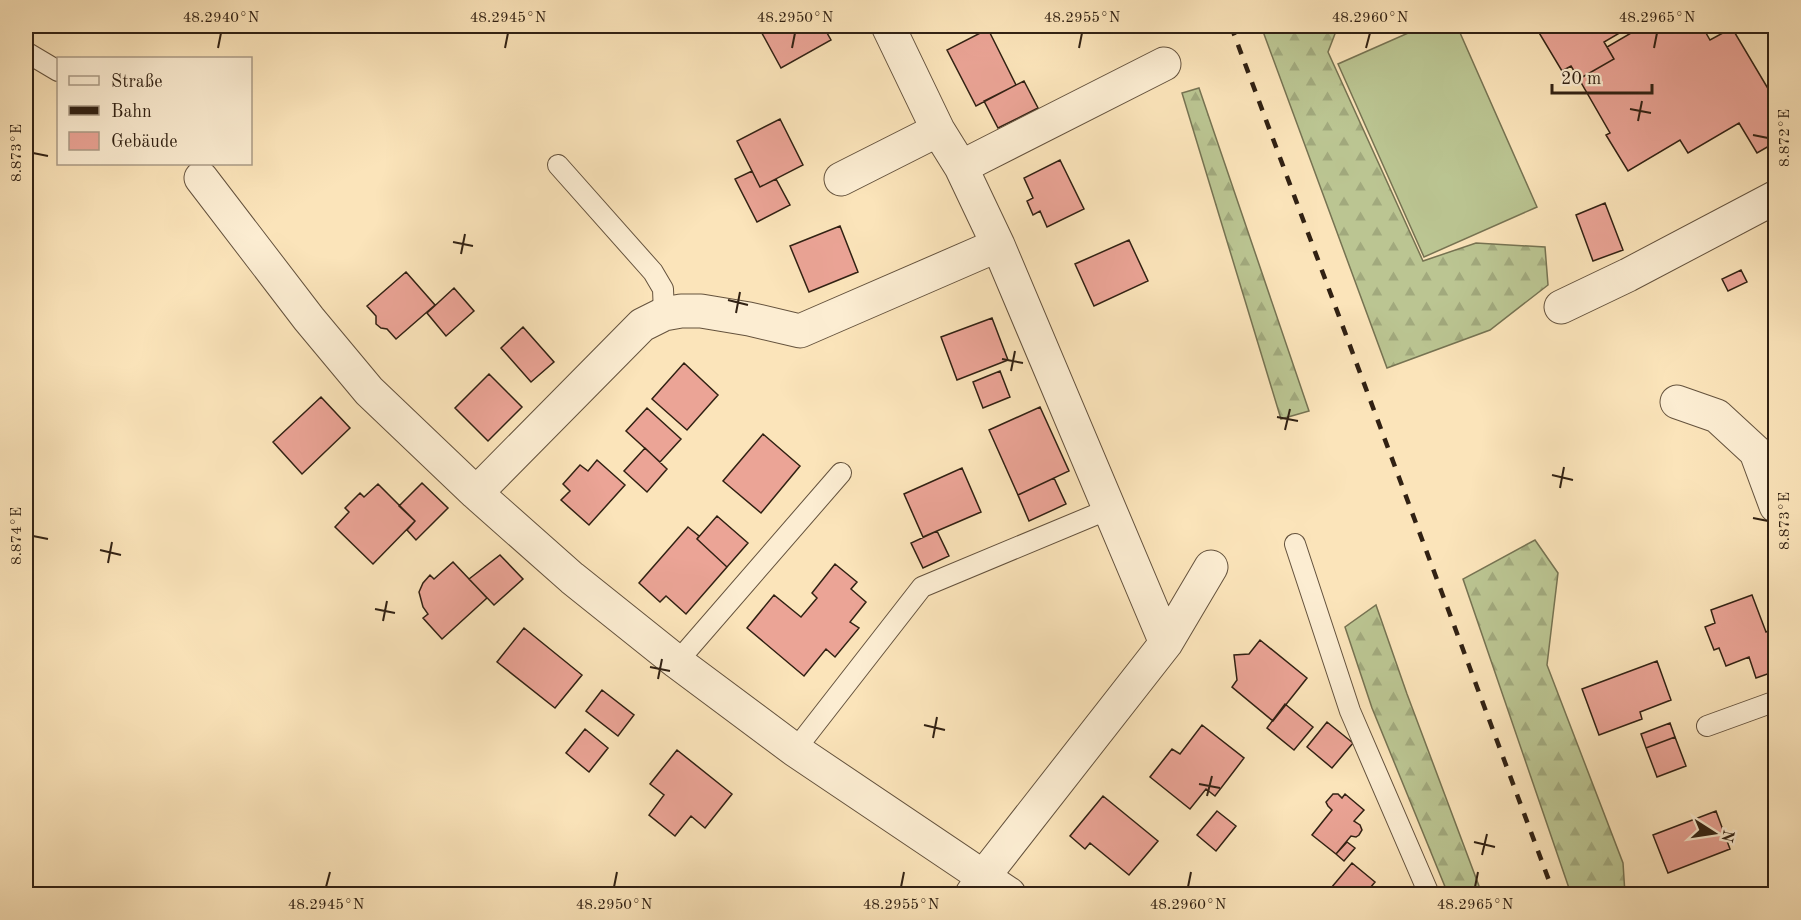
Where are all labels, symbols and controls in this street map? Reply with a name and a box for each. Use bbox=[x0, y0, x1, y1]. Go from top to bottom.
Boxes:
text: 48.2940°N bbox=[183, 11, 260, 26]
text: 48.2945°N bbox=[470, 11, 547, 26]
text: 48.2950°N bbox=[757, 11, 834, 26]
text: 48.2955°N bbox=[1044, 11, 1121, 26]
text: 48.2960°N bbox=[1332, 11, 1409, 26]
text: 48.2965°N bbox=[1619, 11, 1696, 26]
legend bbox=[57, 57, 252, 165]
scale bar bbox=[1552, 57, 1652, 95]
text: 20 m bbox=[1561, 70, 1601, 88]
text: Straße bbox=[111, 73, 162, 91]
text: Bahn bbox=[111, 103, 152, 121]
text: 8.872°E bbox=[1778, 109, 1793, 167]
text: 8.873°E bbox=[10, 124, 25, 182]
text: Gebäude bbox=[111, 133, 178, 151]
text: 8.873°E bbox=[1778, 492, 1793, 550]
text: 8.874°E bbox=[10, 507, 25, 565]
north arrow bbox=[1684, 803, 1744, 863]
text: N bbox=[1717, 828, 1736, 844]
text: 48.2945°N bbox=[288, 898, 365, 913]
text: 48.2950°N bbox=[576, 898, 653, 913]
text: 48.2955°N bbox=[863, 898, 940, 913]
text: 48.2960°N bbox=[1150, 898, 1227, 913]
text: 48.2965°N bbox=[1437, 898, 1514, 913]

